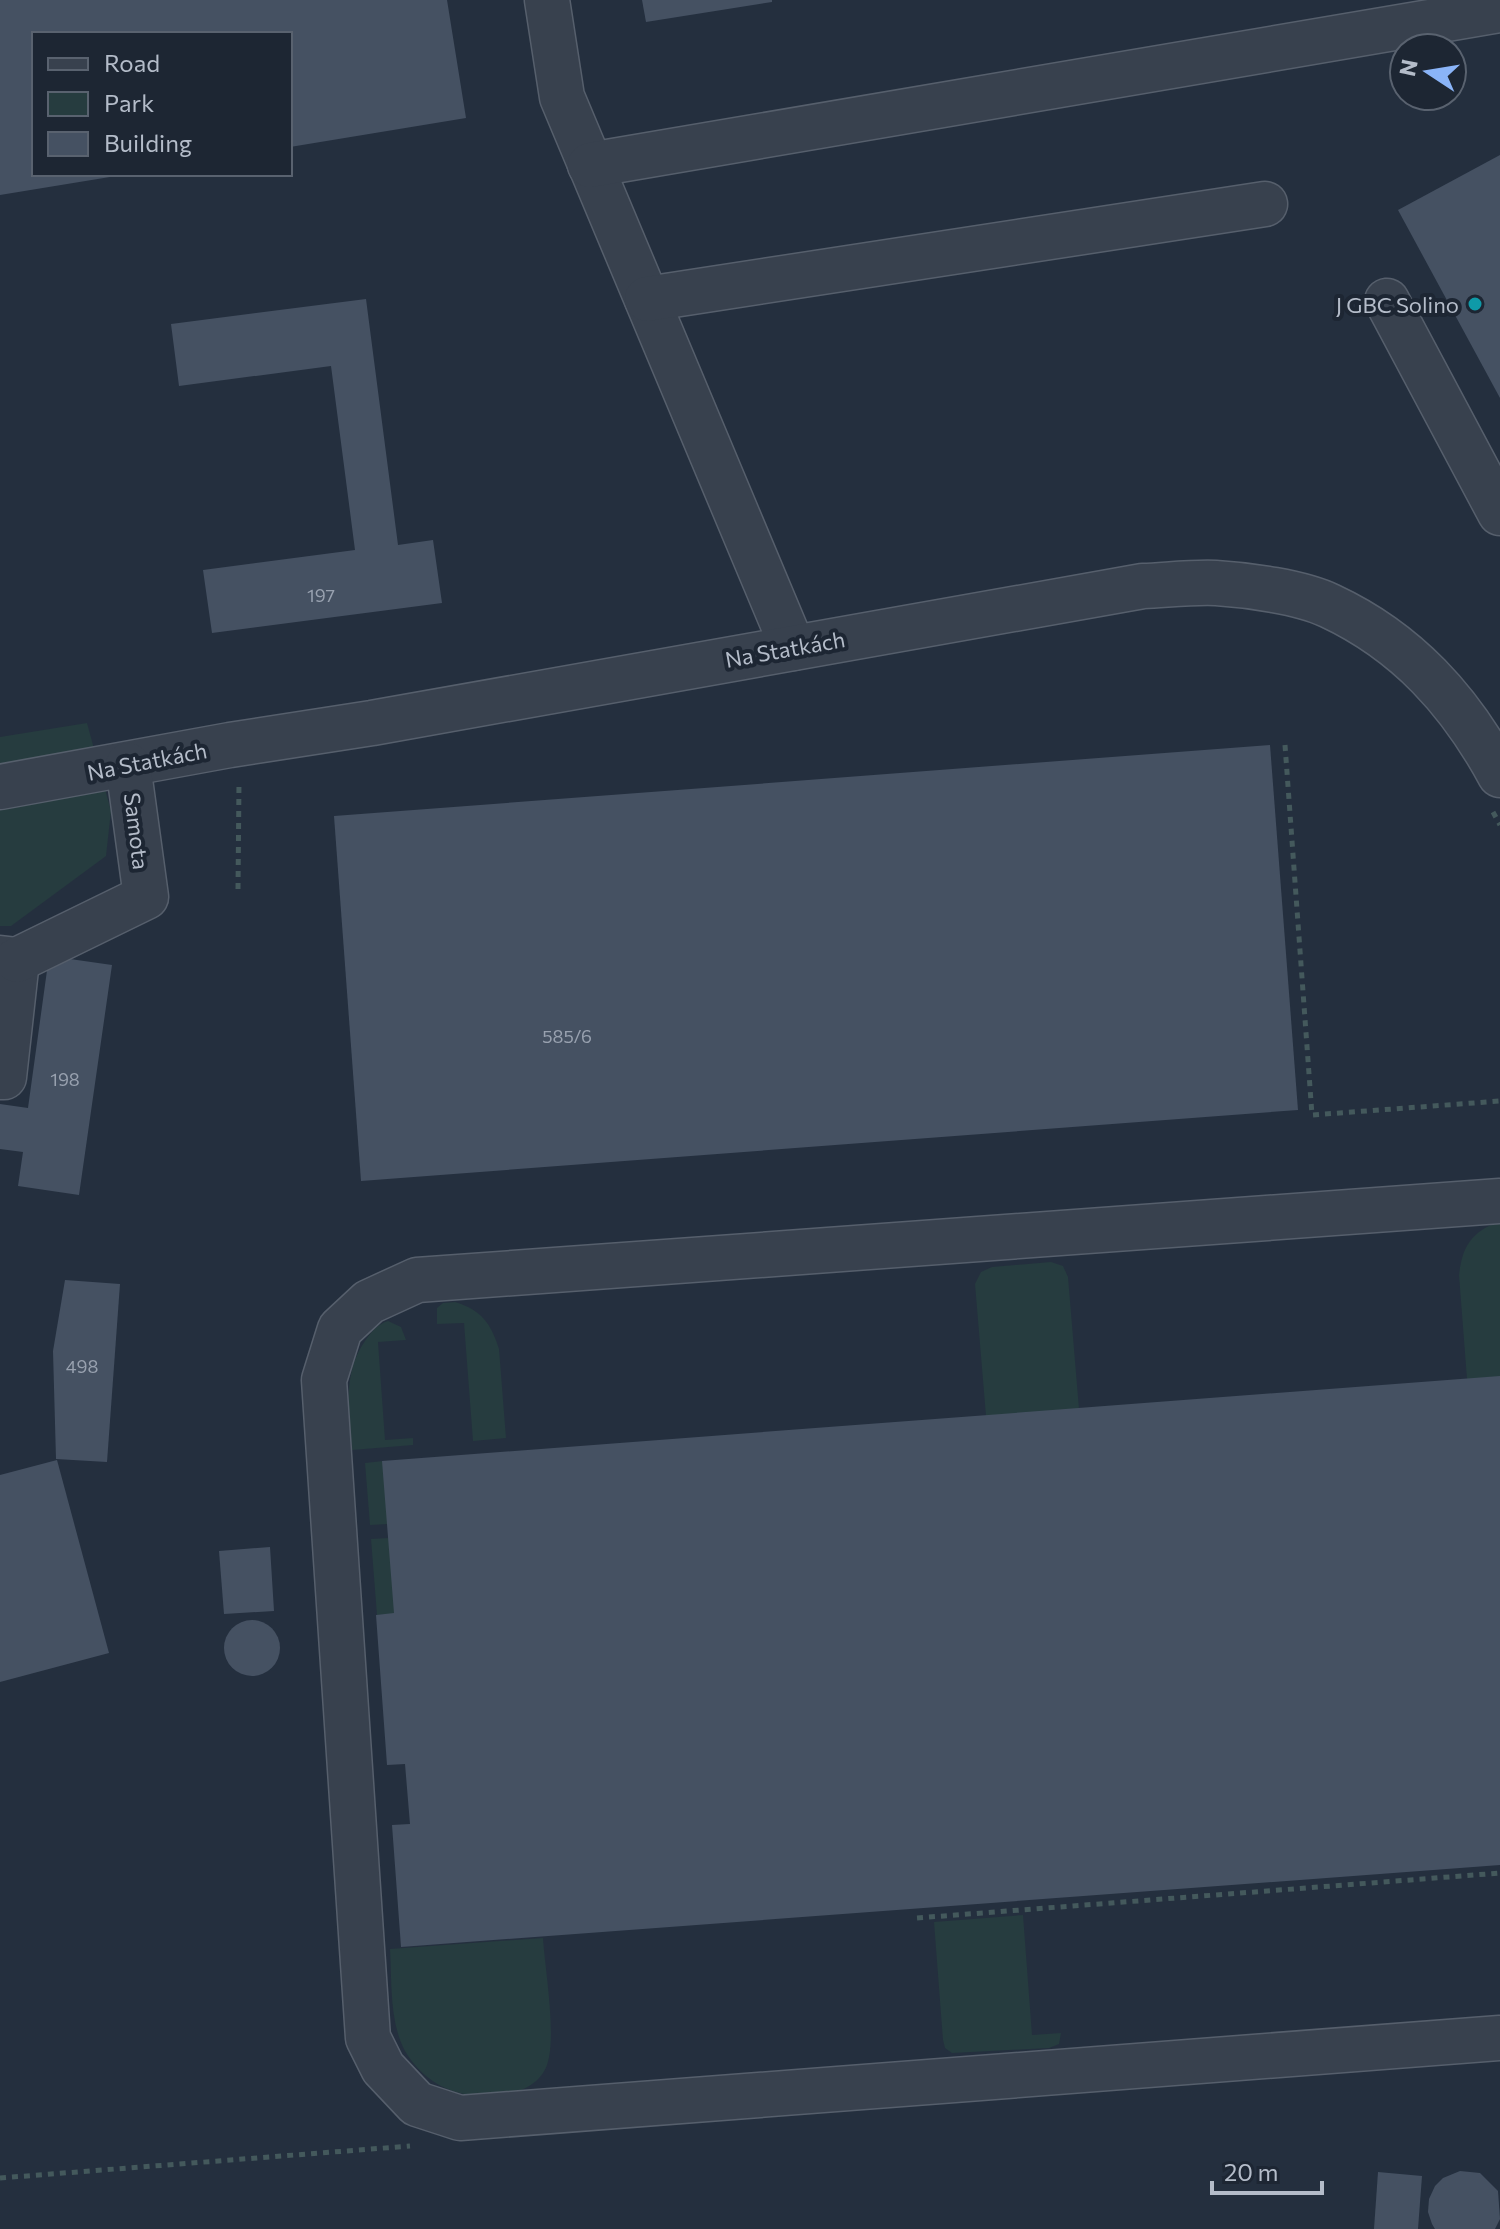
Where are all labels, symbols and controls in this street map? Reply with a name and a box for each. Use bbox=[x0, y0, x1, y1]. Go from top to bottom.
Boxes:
legend bbox=[32, 32, 292, 176]
north arrow bbox=[1388, 32, 1468, 112]
text: Road bbox=[104, 48, 160, 77]
text: N bbox=[1393, 57, 1423, 79]
text: Park bbox=[104, 88, 154, 117]
text: Building bbox=[104, 128, 192, 157]
place label: J GBC Solino bbox=[1336, 291, 1459, 318]
marker: J GBC Solino bbox=[1466, 295, 1484, 313]
house number: 197 bbox=[307, 584, 335, 606]
street label: Na Statkách bbox=[723, 625, 847, 673]
street label: Na Statkách bbox=[85, 736, 209, 786]
street label: Samota bbox=[119, 791, 155, 871]
house number: 585/6 bbox=[542, 1025, 592, 1047]
house number: 198 bbox=[50, 1068, 80, 1090]
house number: 498 bbox=[66, 1355, 98, 1377]
scale bar bbox=[1212, 2145, 1322, 2195]
text: 20 m bbox=[1224, 2157, 1278, 2186]

